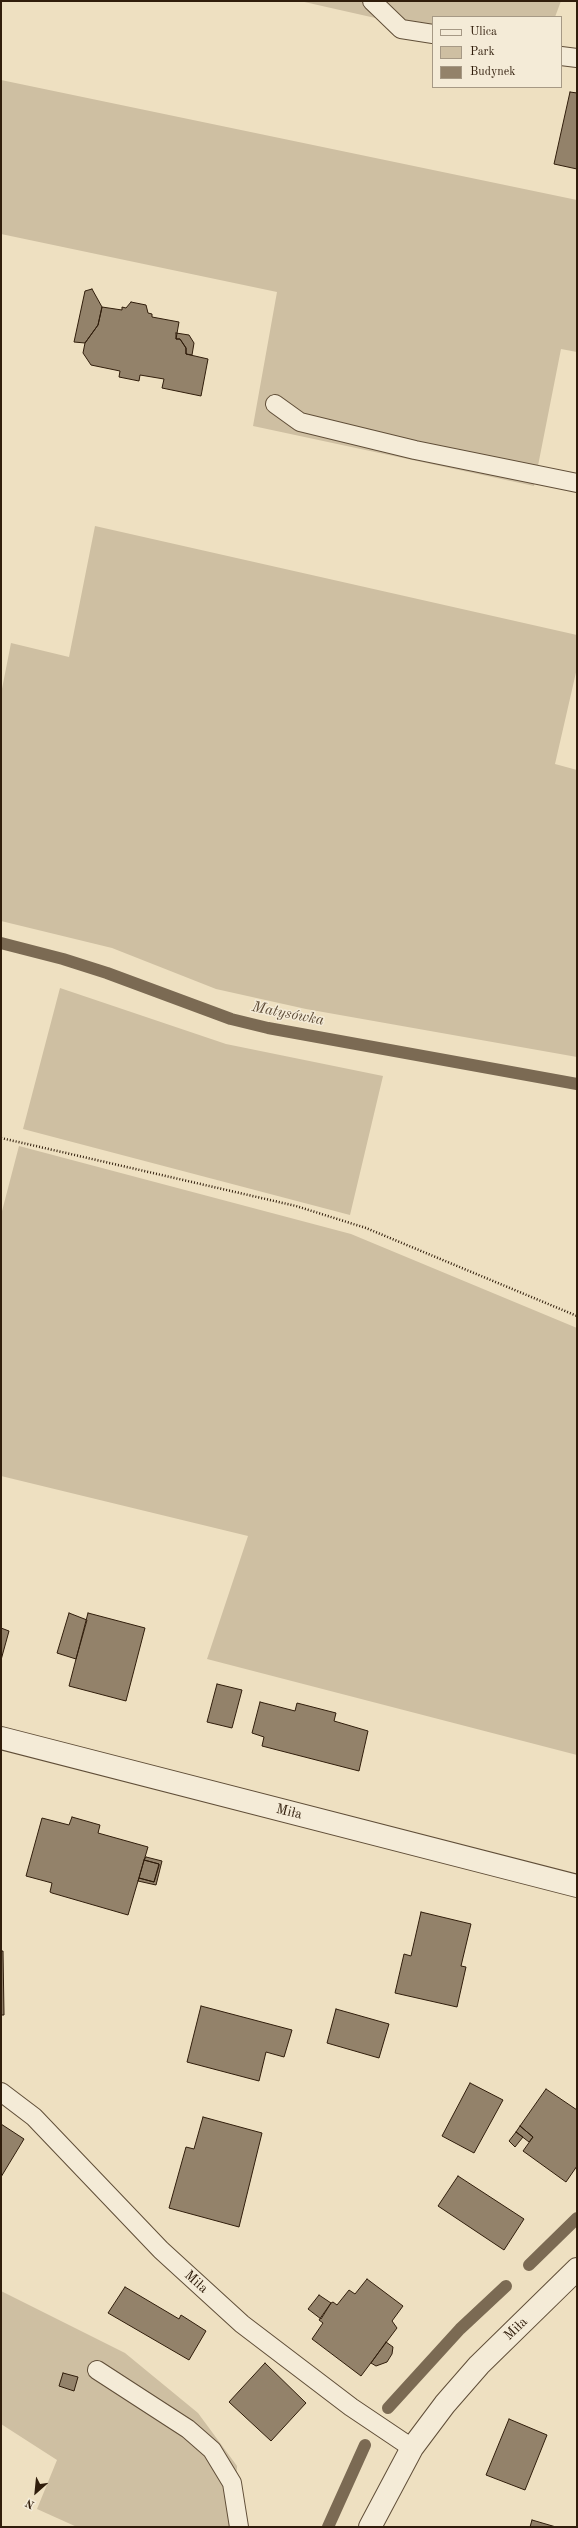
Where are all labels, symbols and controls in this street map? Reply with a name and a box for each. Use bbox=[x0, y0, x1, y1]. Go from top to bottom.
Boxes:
legend bbox=[432, 16, 562, 88]
text: Ulica bbox=[470, 26, 497, 38]
text: Park bbox=[470, 46, 495, 58]
text: Budynek bbox=[470, 66, 516, 78]
water label: Matysówka bbox=[250, 998, 326, 1030]
street label: Miła bbox=[274, 1801, 304, 1823]
street label: Miła bbox=[181, 2267, 211, 2297]
street label: Miła bbox=[501, 2314, 531, 2344]
north arrow bbox=[16, 2472, 56, 2512]
text: N bbox=[24, 2496, 37, 2510]

